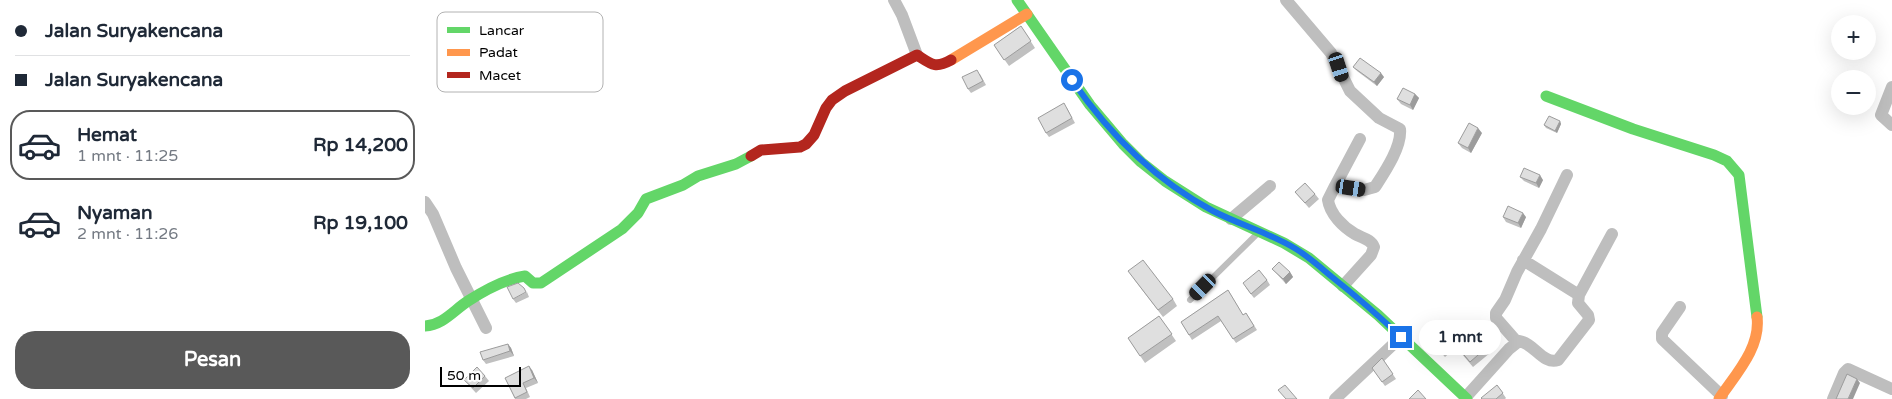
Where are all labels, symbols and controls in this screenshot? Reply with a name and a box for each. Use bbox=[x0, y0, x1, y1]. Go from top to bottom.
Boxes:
legend bbox=[437, 12, 603, 92]
map controls bbox=[1831, 15, 1876, 115]
button: + bbox=[1831, 15, 1876, 60]
text: Jalan Suryakencana bbox=[45, 20, 223, 42]
text: Lancar bbox=[479, 22, 525, 39]
text: Padat bbox=[479, 44, 518, 61]
car bbox=[1327, 50, 1350, 84]
text: Macet bbox=[479, 67, 522, 84]
text: Jalan Suryakencana bbox=[45, 69, 223, 91]
route start bbox=[1061, 69, 1083, 91]
button: − bbox=[1831, 70, 1876, 115]
icon: car bbox=[17, 123, 62, 168]
text: Hemat bbox=[77, 124, 137, 146]
text: Rp 14,200 bbox=[313, 134, 408, 156]
text: 1 mnt · 11:25 bbox=[77, 146, 178, 166]
car bbox=[1335, 178, 1366, 198]
icon: car bbox=[17, 201, 62, 246]
text: Nyaman bbox=[77, 202, 153, 224]
text: Rp 19,100 bbox=[313, 212, 408, 234]
text: 2 mnt · 11:26 bbox=[77, 224, 178, 244]
car bbox=[1187, 271, 1218, 303]
callout: 1 mnt bbox=[1419, 320, 1501, 354]
route end bbox=[1390, 326, 1412, 348]
text: 1 mnt bbox=[1438, 327, 1482, 347]
button: Pesan bbox=[15, 331, 410, 389]
scale bar bbox=[440, 364, 521, 387]
text: 50 m bbox=[447, 367, 481, 384]

